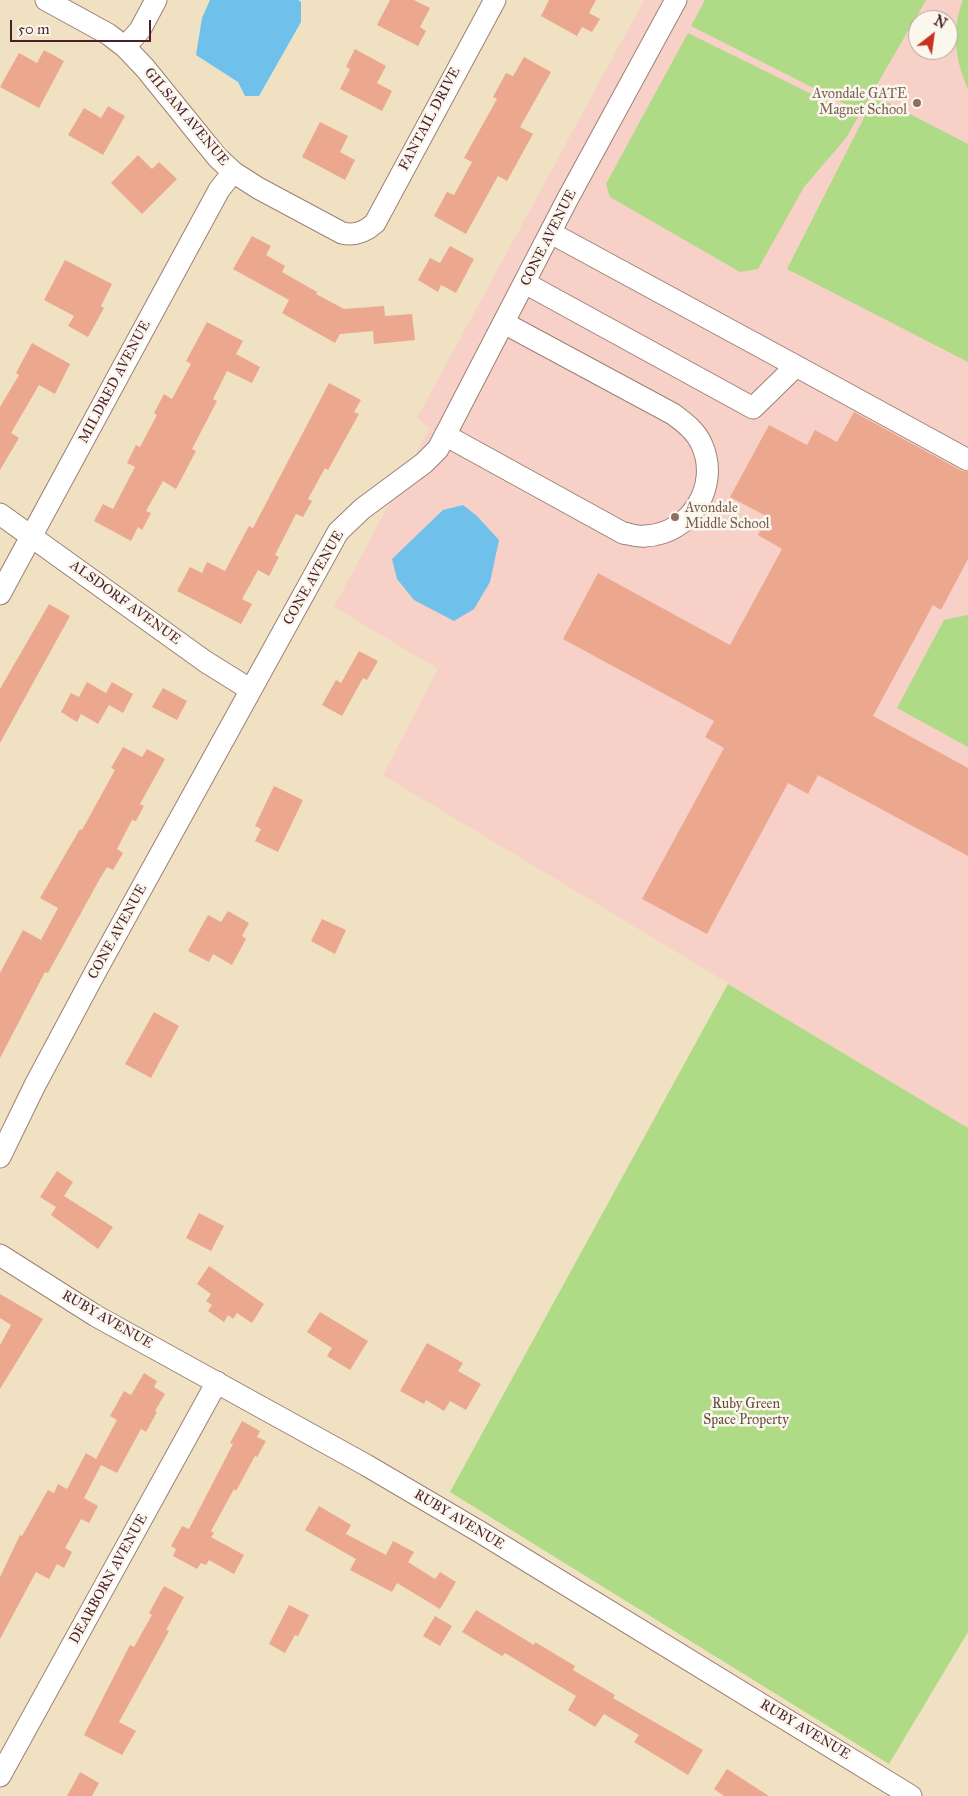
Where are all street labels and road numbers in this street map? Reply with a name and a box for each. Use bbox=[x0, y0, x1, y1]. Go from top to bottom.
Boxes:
street label: GILSAM AVENUE bbox=[140, 65, 232, 169]
street label: FANTAIL DRIVE bbox=[396, 65, 464, 173]
street label: CONE AVENUE bbox=[517, 187, 581, 289]
street label: MILDRED AVENUE bbox=[75, 318, 155, 446]
street label: CONE AVENUE bbox=[280, 528, 348, 628]
street label: ALSDORF AVENUE bbox=[66, 557, 184, 649]
street label: CONE AVENUE bbox=[85, 882, 151, 982]
street label: RUBY AVENUE bbox=[58, 1287, 156, 1353]
street label: RUBY AVENUE bbox=[411, 1486, 507, 1554]
street label: DEARBORN AVENUE bbox=[66, 1511, 152, 1647]
street label: RUBY AVENUE bbox=[757, 1696, 853, 1764]

